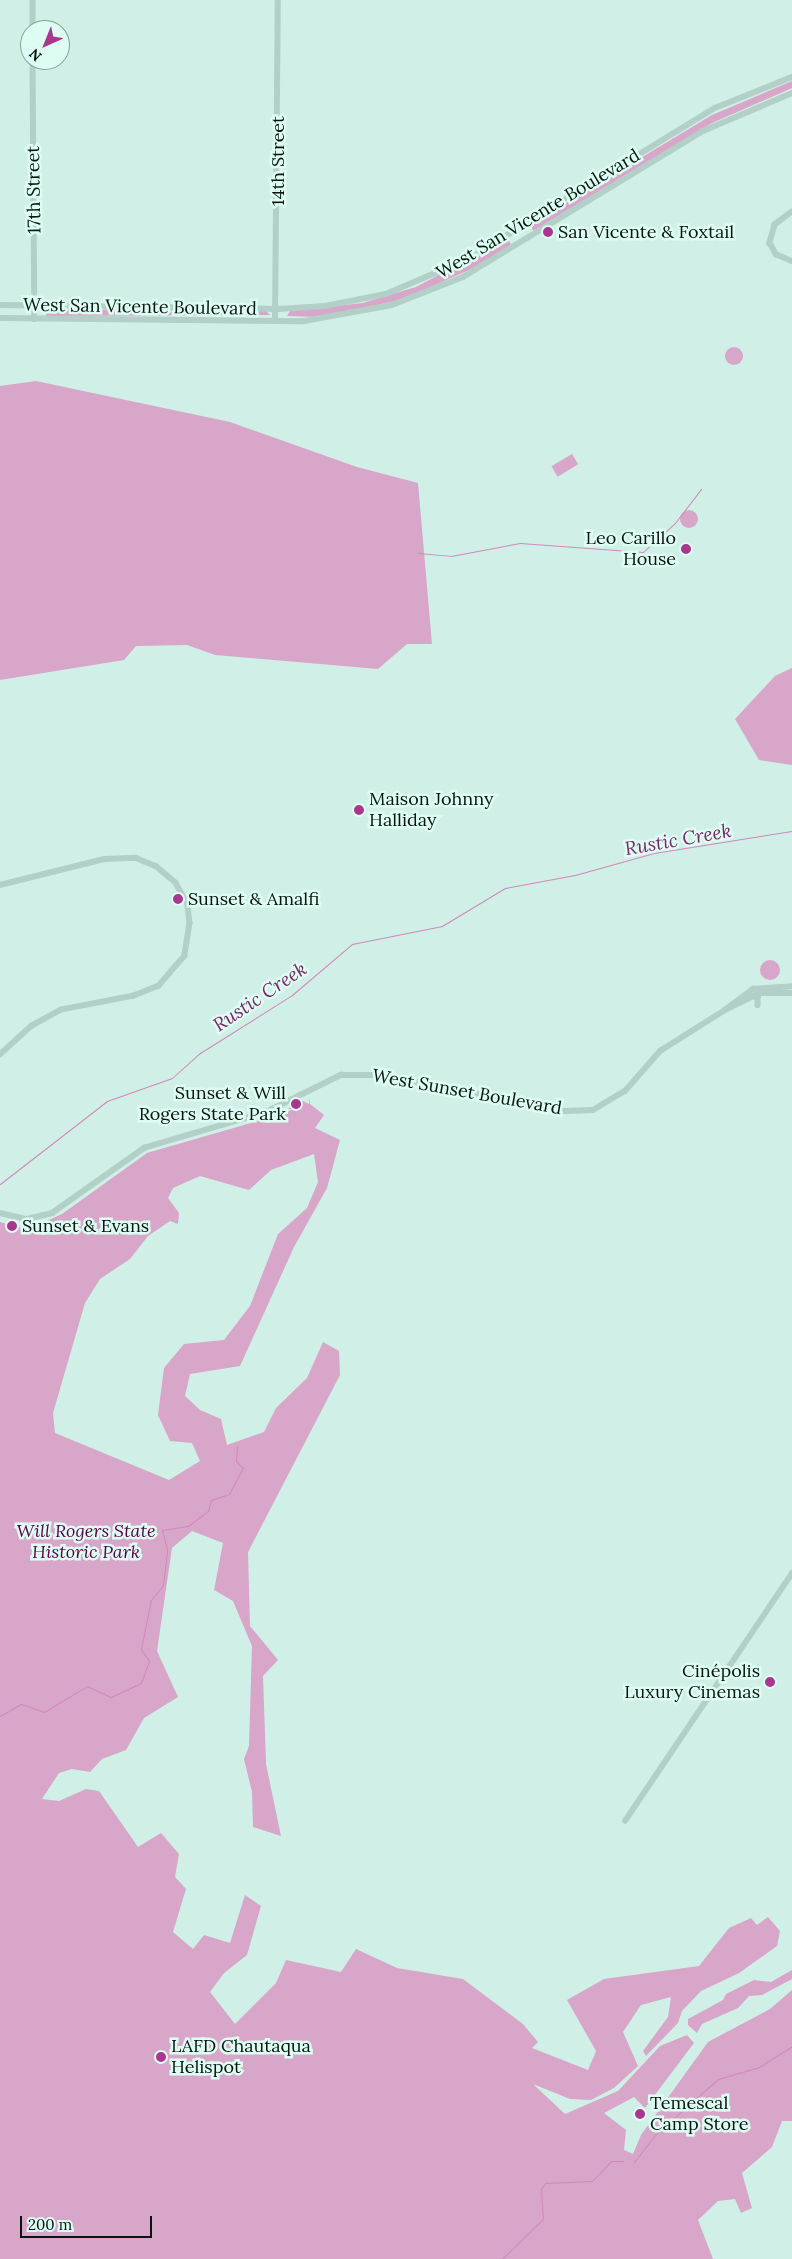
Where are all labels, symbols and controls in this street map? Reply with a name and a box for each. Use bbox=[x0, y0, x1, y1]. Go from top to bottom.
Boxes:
north arrow bbox=[20, 20, 70, 70]
text: N bbox=[25, 45, 45, 65]
street label: 14th Street bbox=[267, 116, 289, 206]
street label: West San Vicente Boulevard bbox=[432, 145, 644, 283]
street label: 17th Street bbox=[22, 146, 46, 234]
place label: San Vicente & Foxtail bbox=[558, 221, 734, 243]
marker: San Vicente & Foxtail bbox=[542, 226, 554, 238]
street label: West San Vicente Boulevard bbox=[23, 294, 257, 320]
place label: Leo Carillo House bbox=[586, 528, 676, 570]
marker: Leo Carillo House bbox=[680, 543, 692, 555]
place label: Maison Johnny Halliday bbox=[369, 789, 494, 832]
marker: Maison Johnny Halliday bbox=[353, 804, 365, 816]
water label: Rustic Creek bbox=[623, 819, 733, 861]
place label: Sunset & Amalfi bbox=[188, 888, 319, 910]
marker: Sunset & Amalfi bbox=[172, 893, 184, 905]
water label: Rustic Creek bbox=[209, 957, 311, 1037]
street label: West Sunset Boulevard bbox=[371, 1065, 563, 1119]
place label: Sunset & Will Rogers State Park bbox=[139, 1083, 286, 1126]
marker: Sunset & Will Rogers State Park bbox=[290, 1098, 302, 1110]
place label: Sunset & Evans bbox=[22, 1215, 149, 1237]
marker: Sunset & Evans bbox=[6, 1220, 18, 1232]
park label: Will Rogers State Historic Park bbox=[16, 1521, 156, 1564]
place label: Cinépolis Luxury Cinemas bbox=[624, 1661, 760, 1704]
marker: Cinépolis Luxury Cinemas bbox=[764, 1676, 776, 1688]
place label: LAFD Chautaqua Helispot bbox=[171, 2036, 311, 2078]
marker: LAFD Chautaqua Helispot bbox=[155, 2051, 167, 2063]
place label: Temescal Camp Store bbox=[650, 2093, 748, 2136]
marker: Temescal Camp Store bbox=[634, 2108, 646, 2120]
scale bar bbox=[22, 2206, 155, 2238]
text: 200 m bbox=[28, 2215, 72, 2234]

